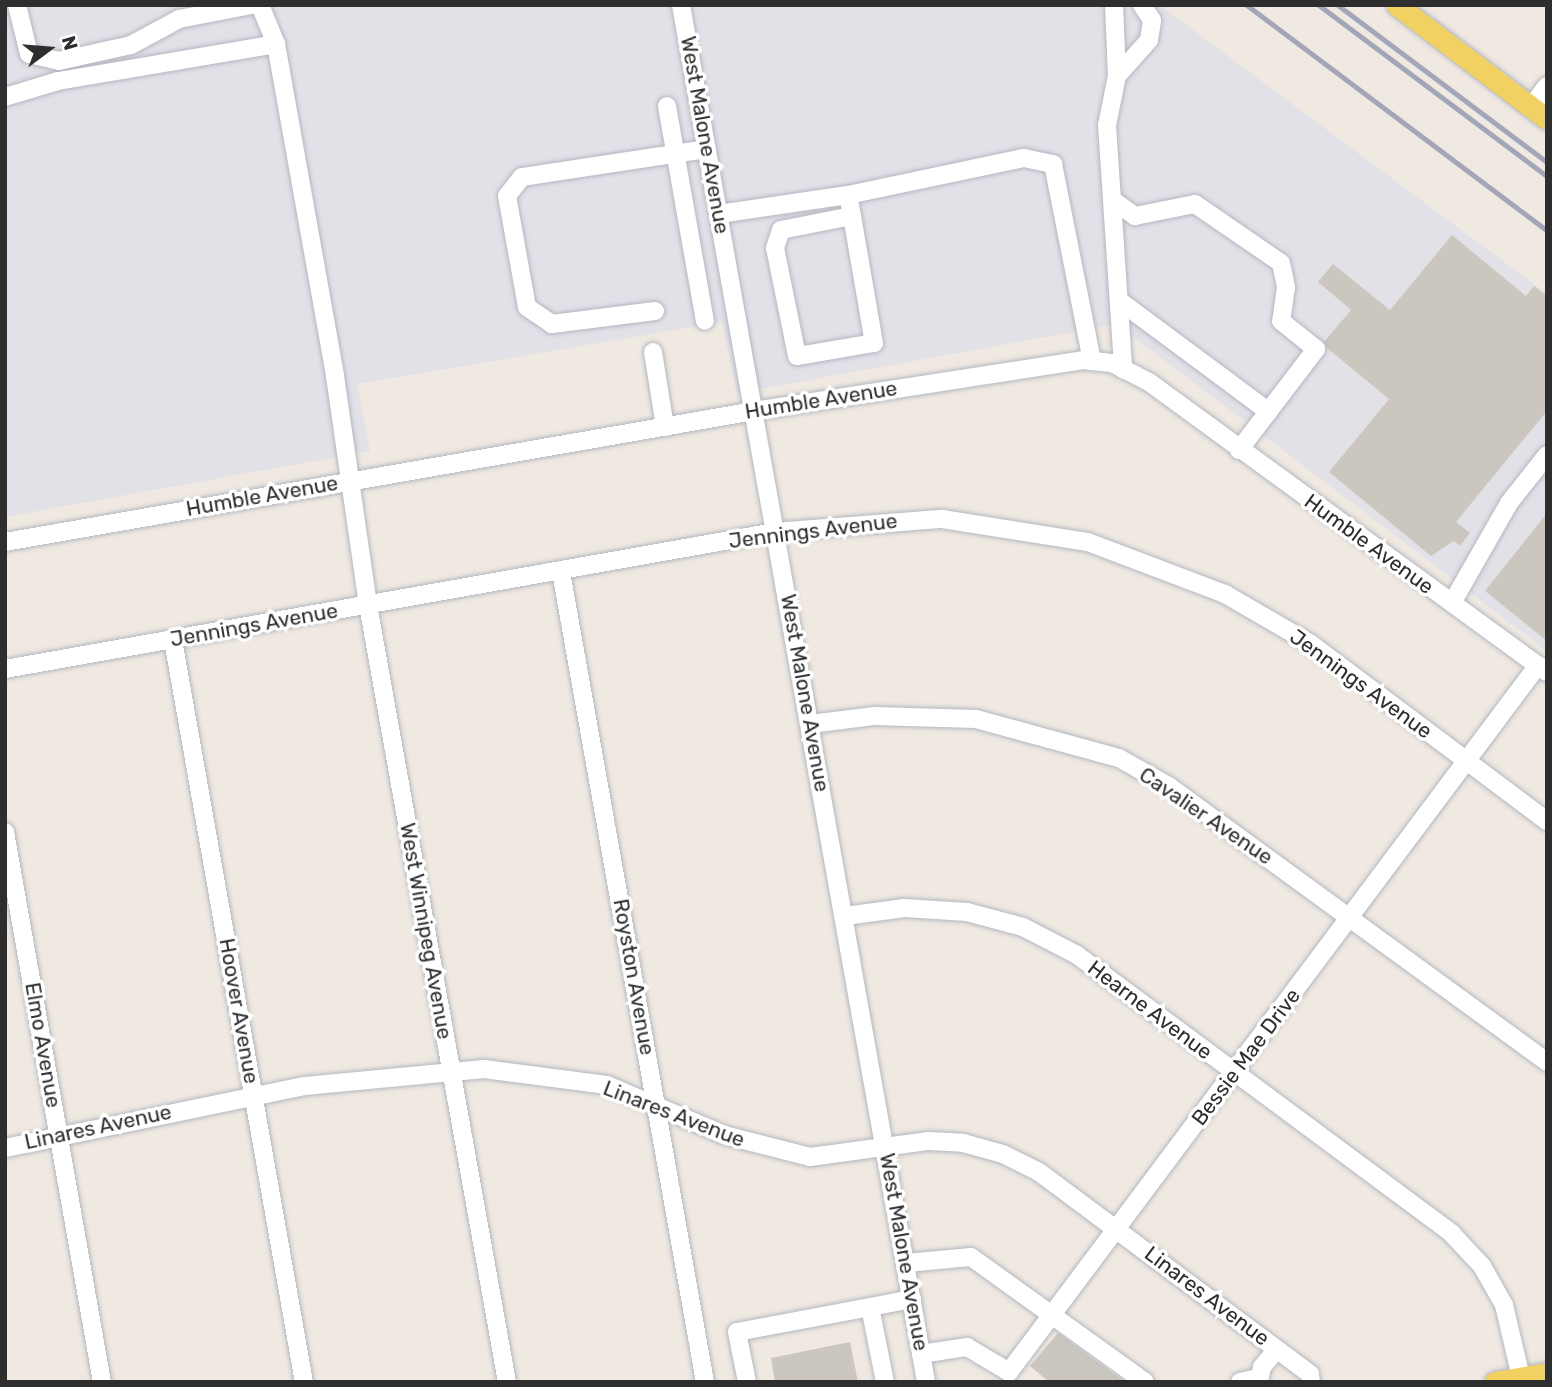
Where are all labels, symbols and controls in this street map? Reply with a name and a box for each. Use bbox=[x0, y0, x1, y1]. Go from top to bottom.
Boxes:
north arrow bbox=[14, 14, 84, 84]
text: N bbox=[57, 33, 83, 53]
street label: West Malone Avenue bbox=[675, 34, 735, 236]
street label: Humble Avenue bbox=[743, 375, 899, 425]
street label: Humble Avenue bbox=[184, 470, 340, 522]
street label: Humble Avenue bbox=[1299, 488, 1439, 600]
street label: Jennings Avenue bbox=[727, 508, 899, 554]
street label: West Malone Avenue bbox=[775, 592, 835, 794]
street label: Jennings Avenue bbox=[168, 598, 340, 652]
street label: Jennings Avenue bbox=[1285, 624, 1437, 744]
street label: Cavalier Avenue bbox=[1134, 762, 1278, 870]
street label: West Winnipeg Avenue bbox=[394, 820, 458, 1042]
street label: Royston Avenue bbox=[608, 897, 660, 1057]
street label: Hoover Avenue bbox=[214, 936, 264, 1086]
street label: Hearne Avenue bbox=[1083, 955, 1217, 1065]
street label: Elmo Avenue bbox=[20, 980, 66, 1110]
street label: Bessie Mae Drive bbox=[1186, 984, 1306, 1130]
street label: Linares Avenue bbox=[599, 1075, 749, 1153]
street label: Linares Avenue bbox=[22, 1099, 174, 1155]
street label: West Malone Avenue bbox=[874, 1151, 934, 1353]
street label: Linares Avenue bbox=[1139, 1241, 1275, 1351]

